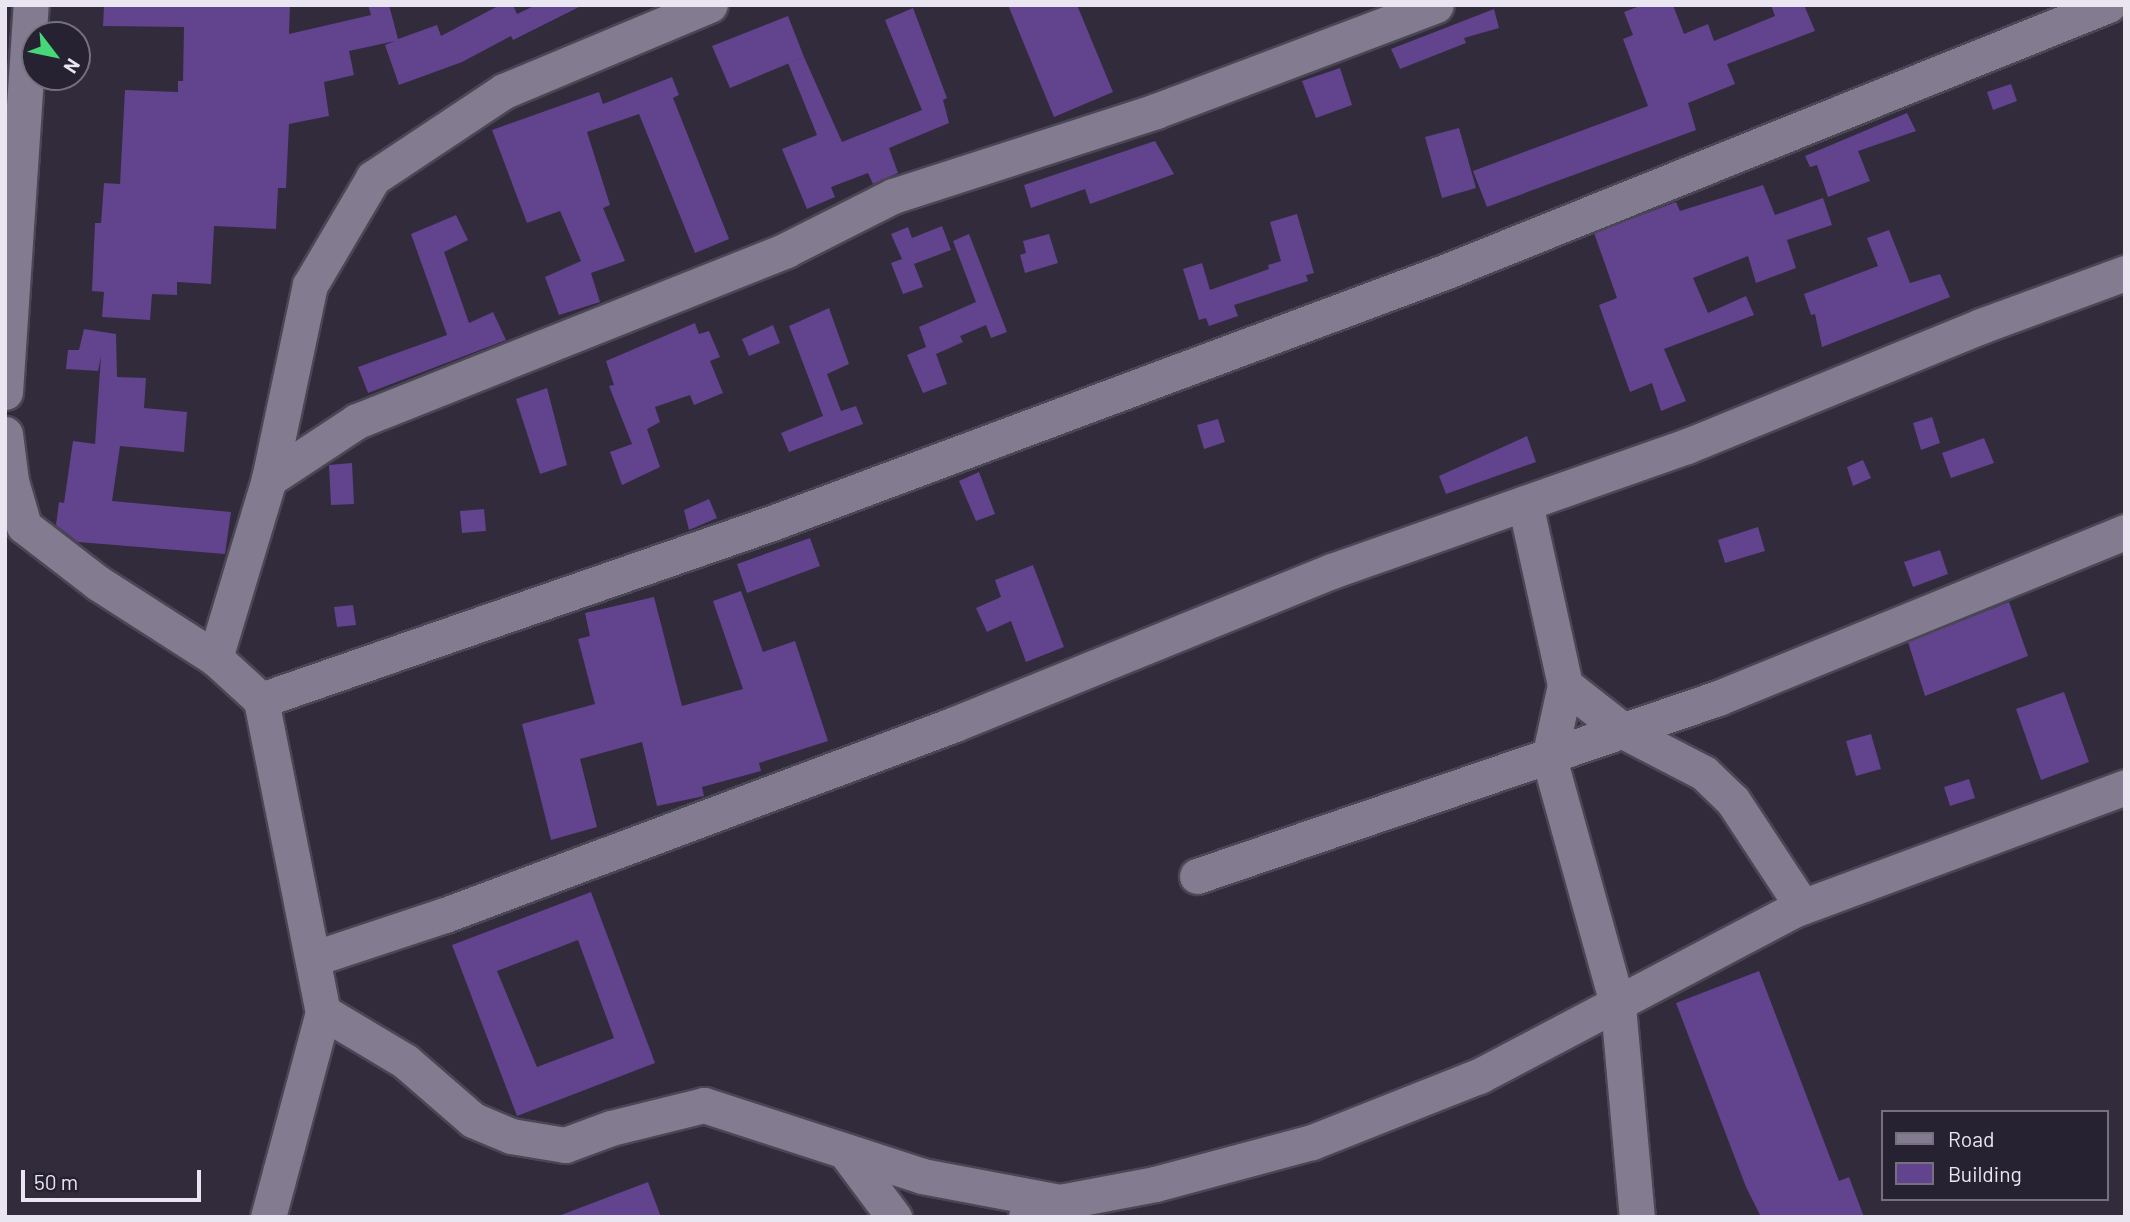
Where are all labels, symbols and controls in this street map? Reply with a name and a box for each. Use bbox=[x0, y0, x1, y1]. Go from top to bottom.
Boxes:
north arrow bbox=[21, 21, 91, 91]
text: N bbox=[59, 55, 86, 78]
legend bbox=[1882, 1110, 2109, 1201]
text: Road bbox=[1948, 1126, 1994, 1151]
scale bar bbox=[24, 1156, 205, 1200]
text: Building bbox=[1948, 1161, 2022, 1186]
text: 50 m bbox=[34, 1169, 78, 1194]

